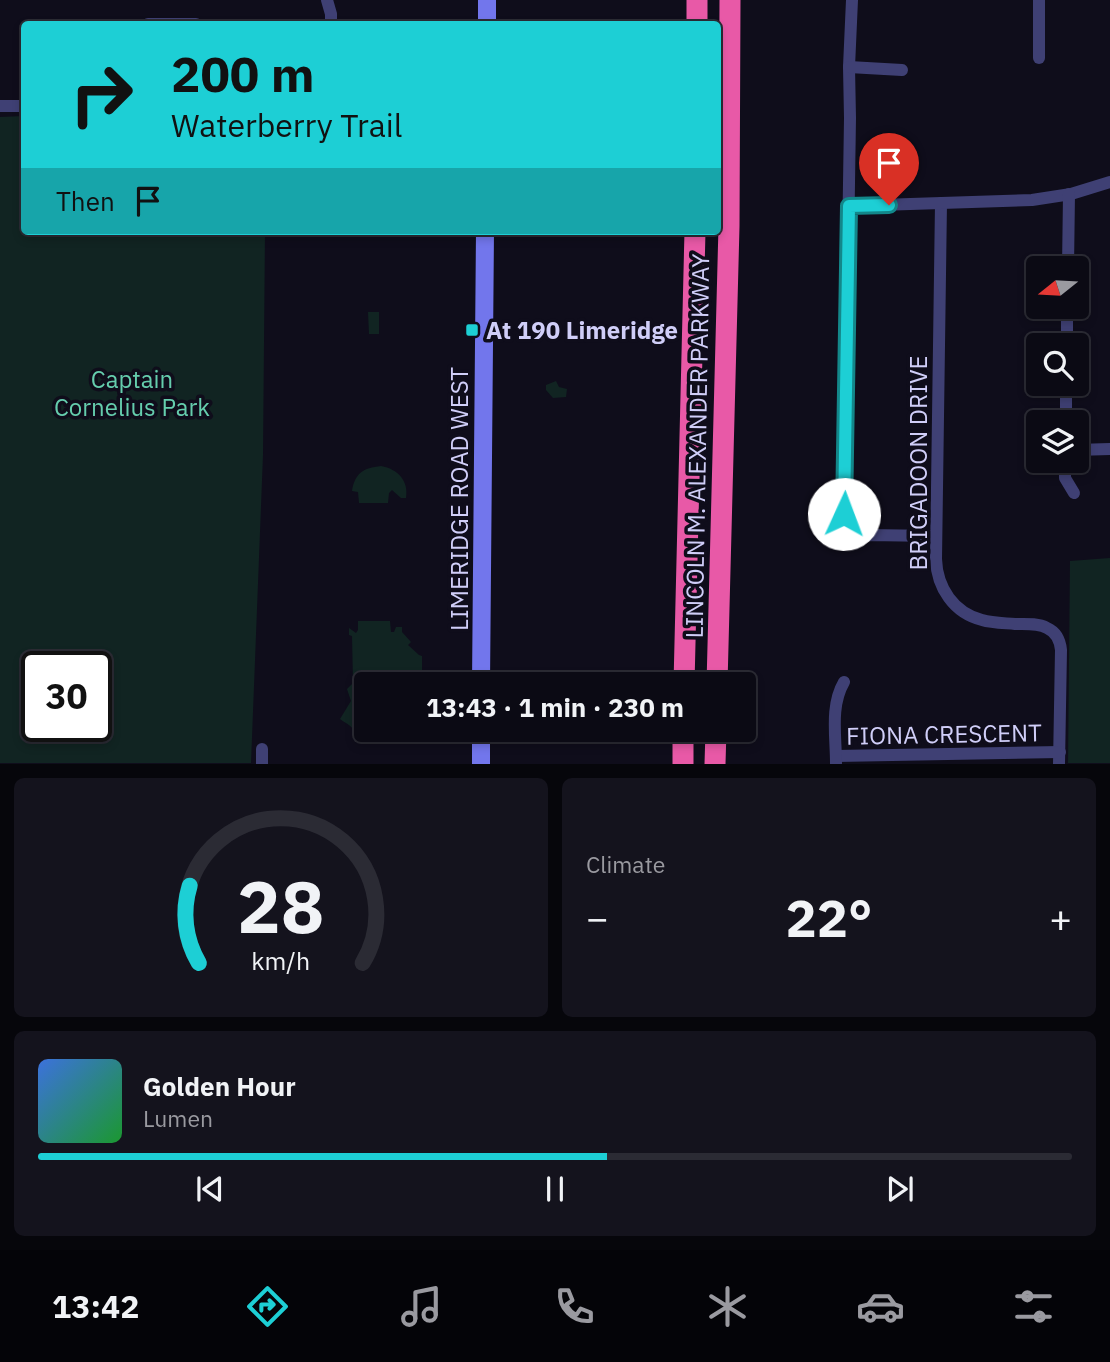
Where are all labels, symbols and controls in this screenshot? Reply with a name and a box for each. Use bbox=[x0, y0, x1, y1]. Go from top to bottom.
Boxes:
text: 200 m bbox=[171, 42, 315, 105]
icon: right bbox=[56, 49, 147, 140]
text: Waterberry Trail bbox=[171, 104, 402, 146]
pin bbox=[859, 133, 919, 205]
icon: arrive bbox=[870, 144, 908, 182]
icon: arrive bbox=[129, 182, 167, 220]
text: Then bbox=[56, 184, 115, 218]
street label: LINCOLN M. ALEXANDER PARKWAY bbox=[678, 253, 716, 639]
north arrow bbox=[1026, 256, 1088, 318]
map controls bbox=[1026, 256, 1089, 473]
place label: At 190 Limeridge bbox=[486, 314, 678, 346]
marker: At 190 Limeridge bbox=[464, 322, 480, 338]
button: search bbox=[1026, 333, 1089, 396]
street label: BRIGADOON DRIVE bbox=[902, 355, 934, 571]
park label: Captain Cornelius Park bbox=[54, 363, 210, 423]
street label: LIMERIDGE ROAD WEST bbox=[443, 367, 475, 631]
button: layers bbox=[1026, 410, 1089, 473]
position arrow bbox=[807, 477, 881, 551]
speed limit sign: 30 bbox=[21, 651, 112, 742]
text: 13:43 · 1 min · 230 m bbox=[426, 690, 684, 724]
street label: FIONA CRESCENT bbox=[846, 716, 1042, 752]
text: Climate bbox=[586, 849, 665, 879]
text: 28 bbox=[237, 859, 325, 954]
text: 22° bbox=[786, 884, 872, 951]
text: − bbox=[586, 893, 609, 942]
text: + bbox=[1049, 893, 1072, 942]
text: km/h bbox=[252, 944, 310, 977]
text: Golden Hour bbox=[143, 1069, 296, 1103]
text: Lumen bbox=[143, 1103, 213, 1133]
icon: previous bbox=[191, 1170, 229, 1208]
icon: pause bbox=[536, 1170, 574, 1208]
icon: next bbox=[881, 1170, 919, 1208]
icon: directions bbox=[243, 1282, 292, 1331]
icon: music bbox=[397, 1282, 446, 1331]
icon: phone bbox=[550, 1282, 599, 1331]
icon: climate bbox=[703, 1282, 752, 1331]
icon: car bbox=[856, 1282, 905, 1331]
icon: filters bbox=[1009, 1282, 1058, 1331]
text: 13:42 bbox=[52, 1285, 139, 1327]

